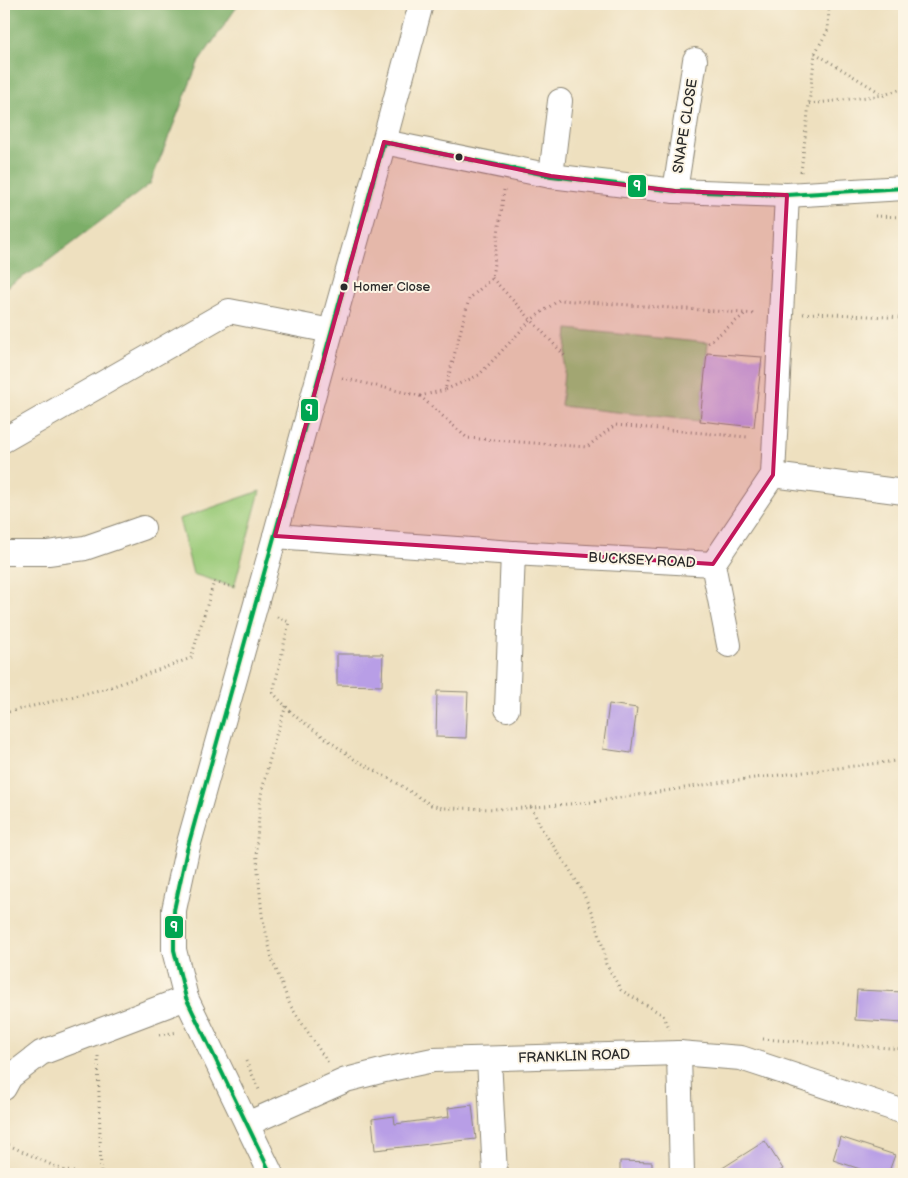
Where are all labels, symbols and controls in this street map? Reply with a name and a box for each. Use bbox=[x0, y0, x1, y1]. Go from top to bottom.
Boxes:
street label: SNAPE CLOSE bbox=[669, 78, 701, 174]
unlabelled marker bbox=[454, 152, 464, 162]
line badge: 9 bbox=[627, 174, 647, 198]
text: 9 bbox=[633, 178, 641, 195]
place label: Homer Close bbox=[353, 279, 430, 295]
marker: Homer Close bbox=[339, 282, 349, 292]
line badge: 9 bbox=[300, 398, 319, 422]
text: 9 bbox=[305, 402, 313, 419]
street label: BUCKSEY ROAD bbox=[588, 549, 696, 571]
line badge: 9 bbox=[164, 915, 184, 939]
text: 9 bbox=[170, 919, 178, 936]
street label: FRANKLIN ROAD bbox=[518, 1046, 630, 1066]

